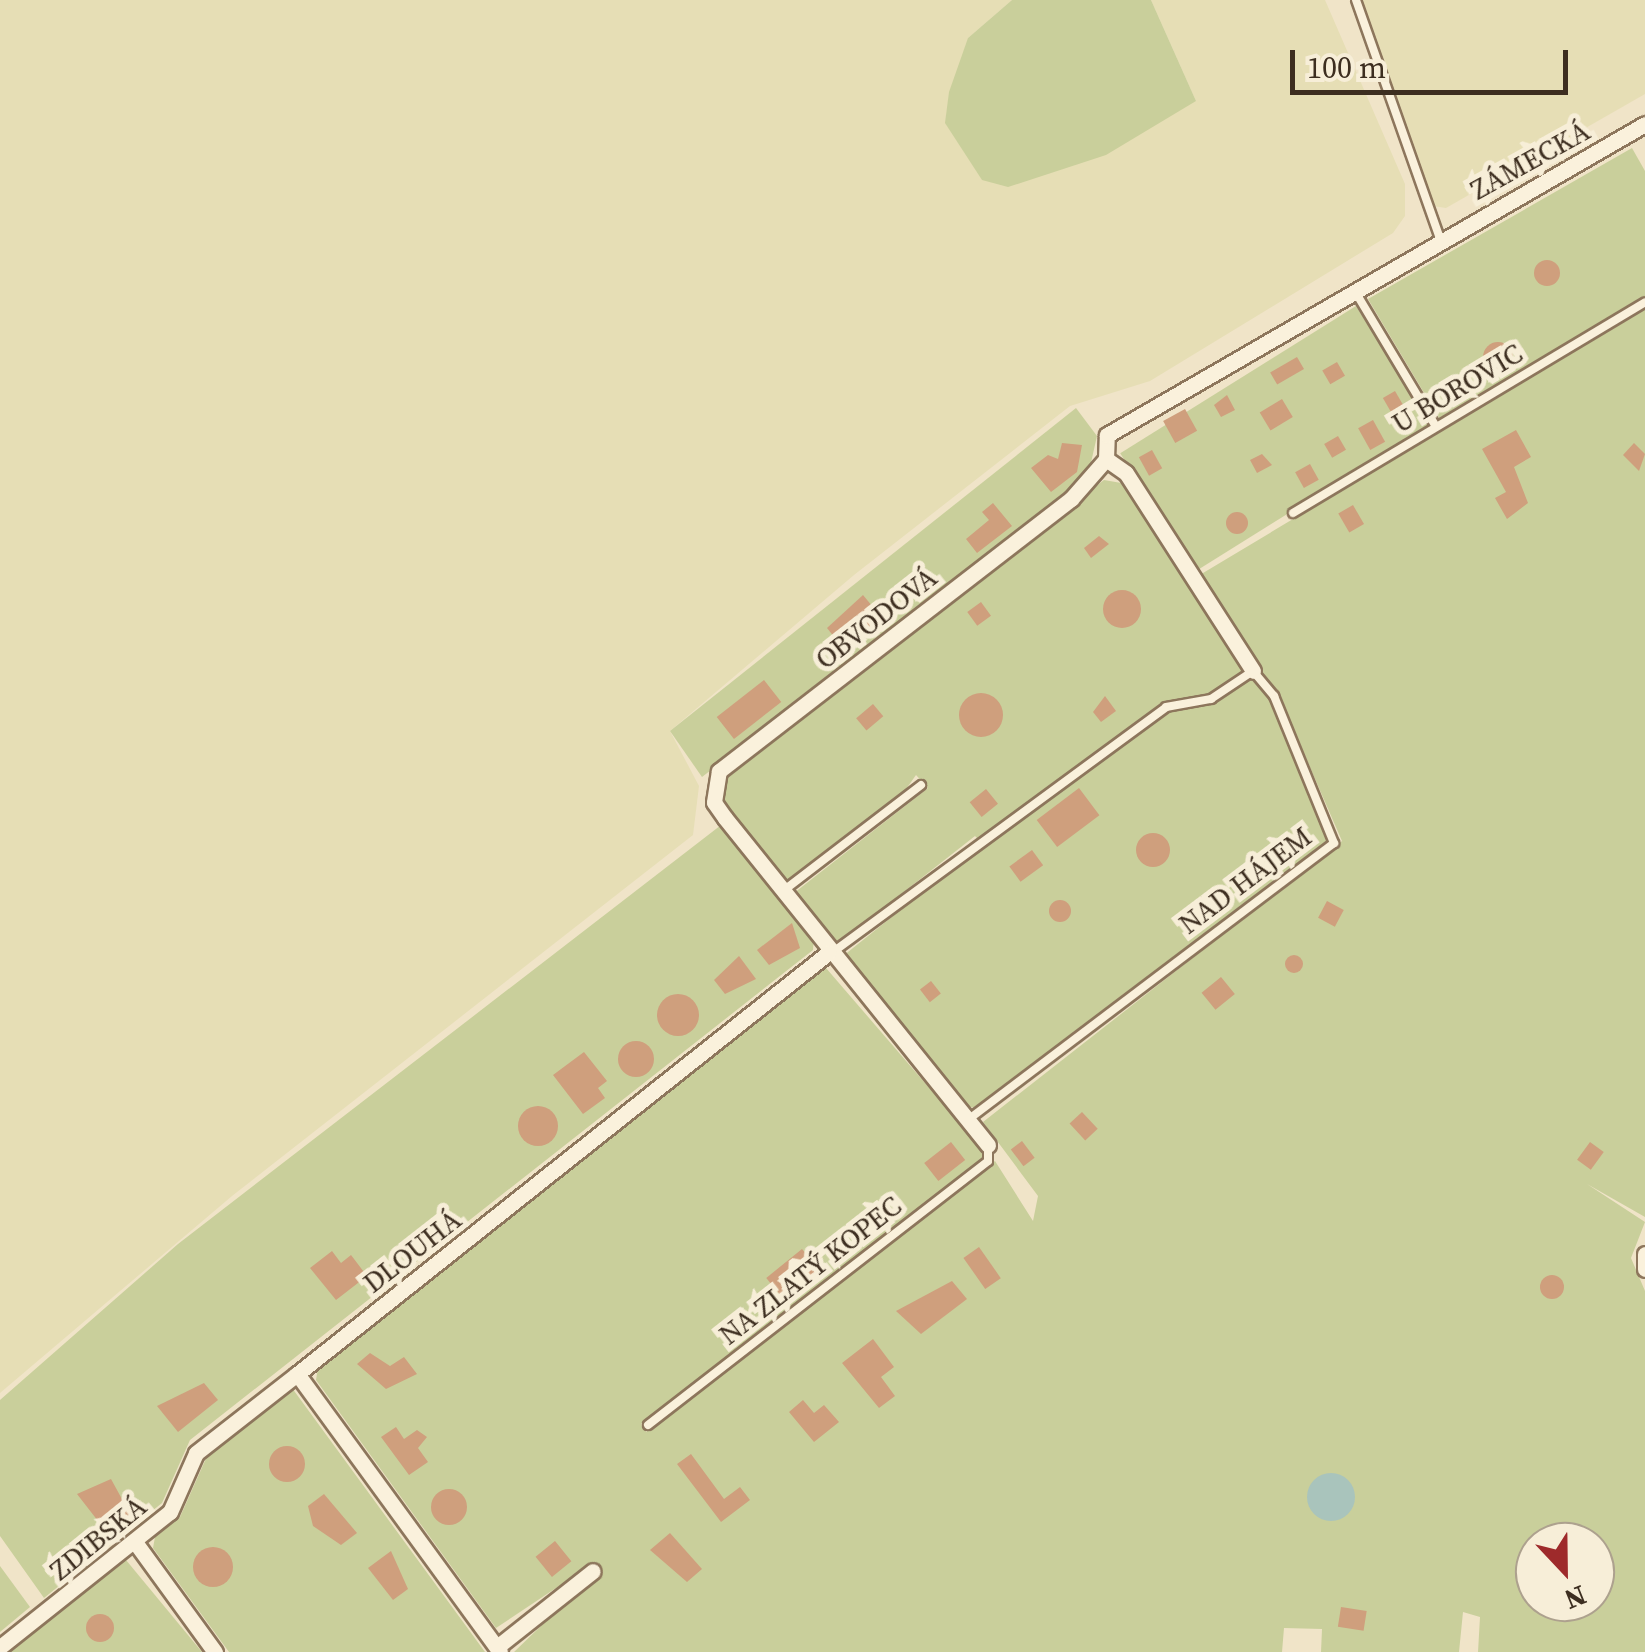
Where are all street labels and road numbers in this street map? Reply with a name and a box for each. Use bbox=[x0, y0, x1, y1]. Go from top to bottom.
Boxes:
street label: ZÁMECKÁ bbox=[1465, 114, 1595, 206]
street label: U BOROVIC bbox=[1386, 336, 1528, 440]
street label: OBVODOVÁ bbox=[809, 560, 943, 676]
street label: NAD HÁJEM bbox=[1172, 819, 1318, 941]
street label: NA ZLATÝ KOPEC bbox=[712, 1188, 908, 1352]
street label: DLOUHÁ bbox=[356, 1202, 468, 1300]
street label: ZDIBSKÁ bbox=[43, 1489, 153, 1587]

